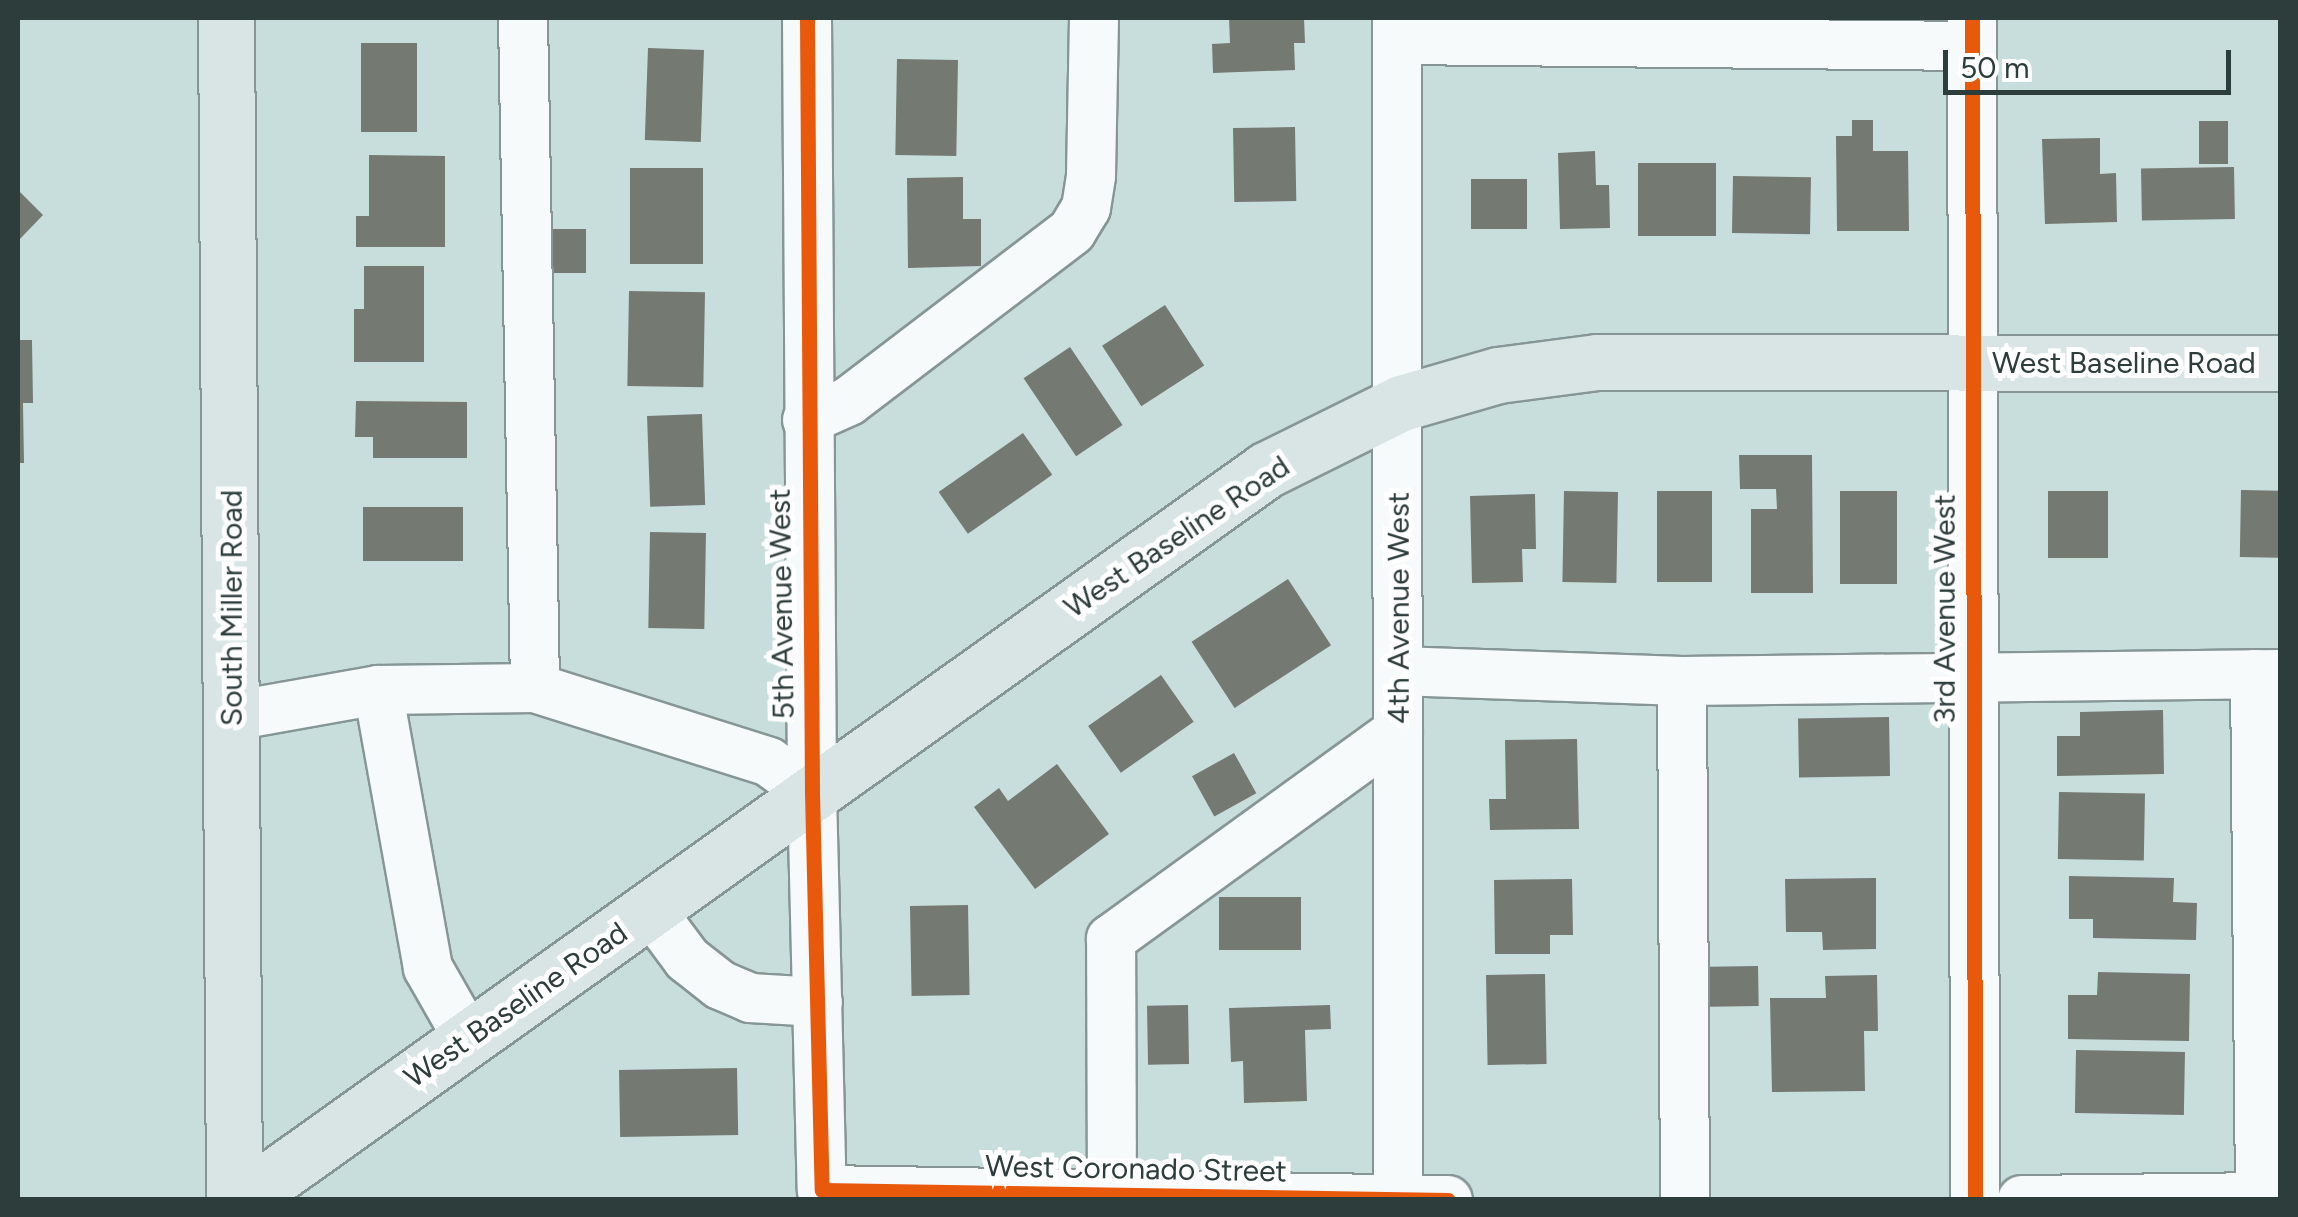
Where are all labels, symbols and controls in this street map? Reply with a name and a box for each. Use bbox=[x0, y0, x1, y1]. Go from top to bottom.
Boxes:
scale bar bbox=[1948, 30, 2236, 92]
text: 50 m bbox=[1960, 49, 2029, 86]
street label: West Baseline Road bbox=[1992, 345, 2256, 381]
street label: West Baseline Road bbox=[1058, 448, 1296, 626]
street label: 5th Avenue West bbox=[762, 488, 802, 720]
street label: South Miller Road bbox=[214, 490, 250, 726]
street label: 4th Avenue West bbox=[1381, 492, 1417, 724]
street label: 3rd Avenue West bbox=[1927, 494, 1963, 724]
street label: West Baseline Road bbox=[398, 915, 634, 1095]
street label: West Coronado Street bbox=[985, 1148, 1287, 1190]

